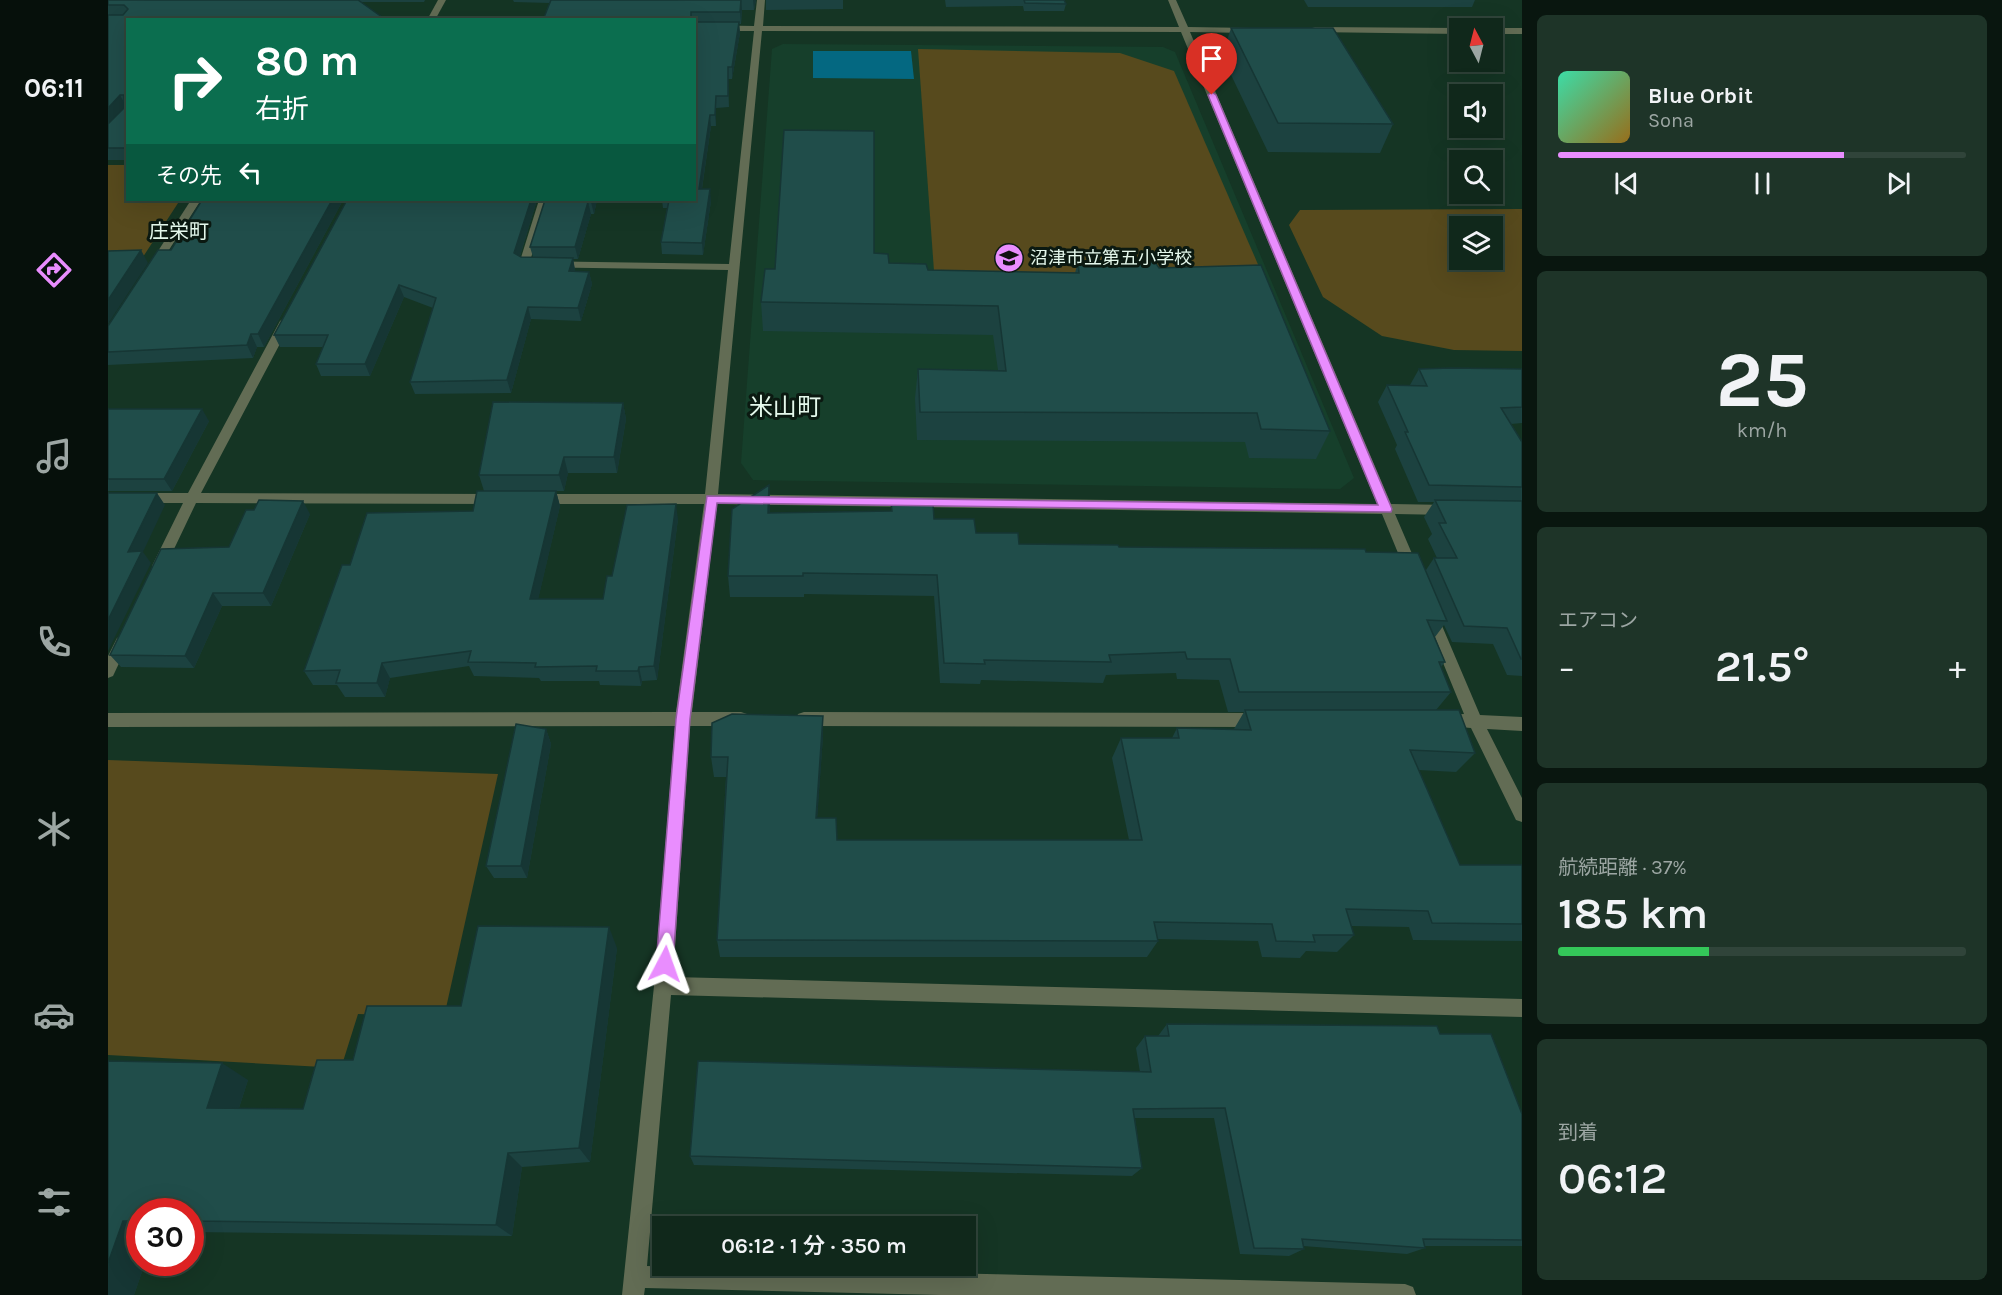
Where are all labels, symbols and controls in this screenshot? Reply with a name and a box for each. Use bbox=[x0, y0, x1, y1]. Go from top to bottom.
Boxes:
north arrow bbox=[1449, 18, 1503, 72]
map controls bbox=[1449, 18, 1503, 270]
pin bbox=[1186, 33, 1237, 95]
text: 80 m bbox=[255, 36, 359, 86]
icon: right bbox=[156, 42, 234, 120]
icon: arrive bbox=[1195, 42, 1228, 75]
text: 06:11 bbox=[24, 72, 84, 104]
text: Blue Orbit bbox=[1648, 83, 1753, 109]
button: sound bbox=[1449, 84, 1503, 138]
text: 右折 bbox=[255, 93, 309, 125]
text: Sona bbox=[1648, 109, 1694, 132]
button: search bbox=[1449, 150, 1503, 204]
icon: left bbox=[234, 156, 267, 189]
text: その先 bbox=[156, 163, 222, 189]
icon: previous bbox=[1610, 167, 1643, 200]
icon: pause bbox=[1746, 167, 1779, 200]
icon: next bbox=[1882, 167, 1915, 200]
button: layers bbox=[1449, 216, 1503, 270]
district label: 庄栄町 bbox=[149, 220, 209, 243]
school or university icon: 沼津市立第五小学校 bbox=[993, 242, 1025, 274]
place label: 沼津市立第五小学校 bbox=[1030, 247, 1192, 269]
icon: directions bbox=[33, 249, 75, 291]
text: 25 bbox=[1716, 334, 1808, 426]
district label: 米山町 bbox=[749, 393, 821, 421]
text: km/h bbox=[1737, 419, 1787, 442]
icon: music bbox=[33, 435, 75, 477]
text: エアコン bbox=[1558, 609, 1638, 632]
icon: phone bbox=[33, 621, 75, 663]
text: 21.5° bbox=[1715, 640, 1809, 692]
text: − bbox=[1558, 648, 1575, 686]
text: + bbox=[1949, 648, 1966, 686]
icon: climate bbox=[33, 808, 75, 850]
text: 航続距離 · 37% bbox=[1558, 856, 1687, 879]
text: 185 km bbox=[1558, 887, 1708, 939]
position arrow bbox=[633, 932, 697, 996]
icon: car bbox=[33, 994, 75, 1036]
text: 到着 bbox=[1558, 1121, 1598, 1144]
text: 06:12 bbox=[1558, 1152, 1667, 1204]
icon: filters bbox=[33, 1181, 75, 1223]
speed limit sign: 30 bbox=[126, 1198, 204, 1276]
text: 06:12 · 1 分 · 350 m bbox=[721, 1233, 907, 1259]

